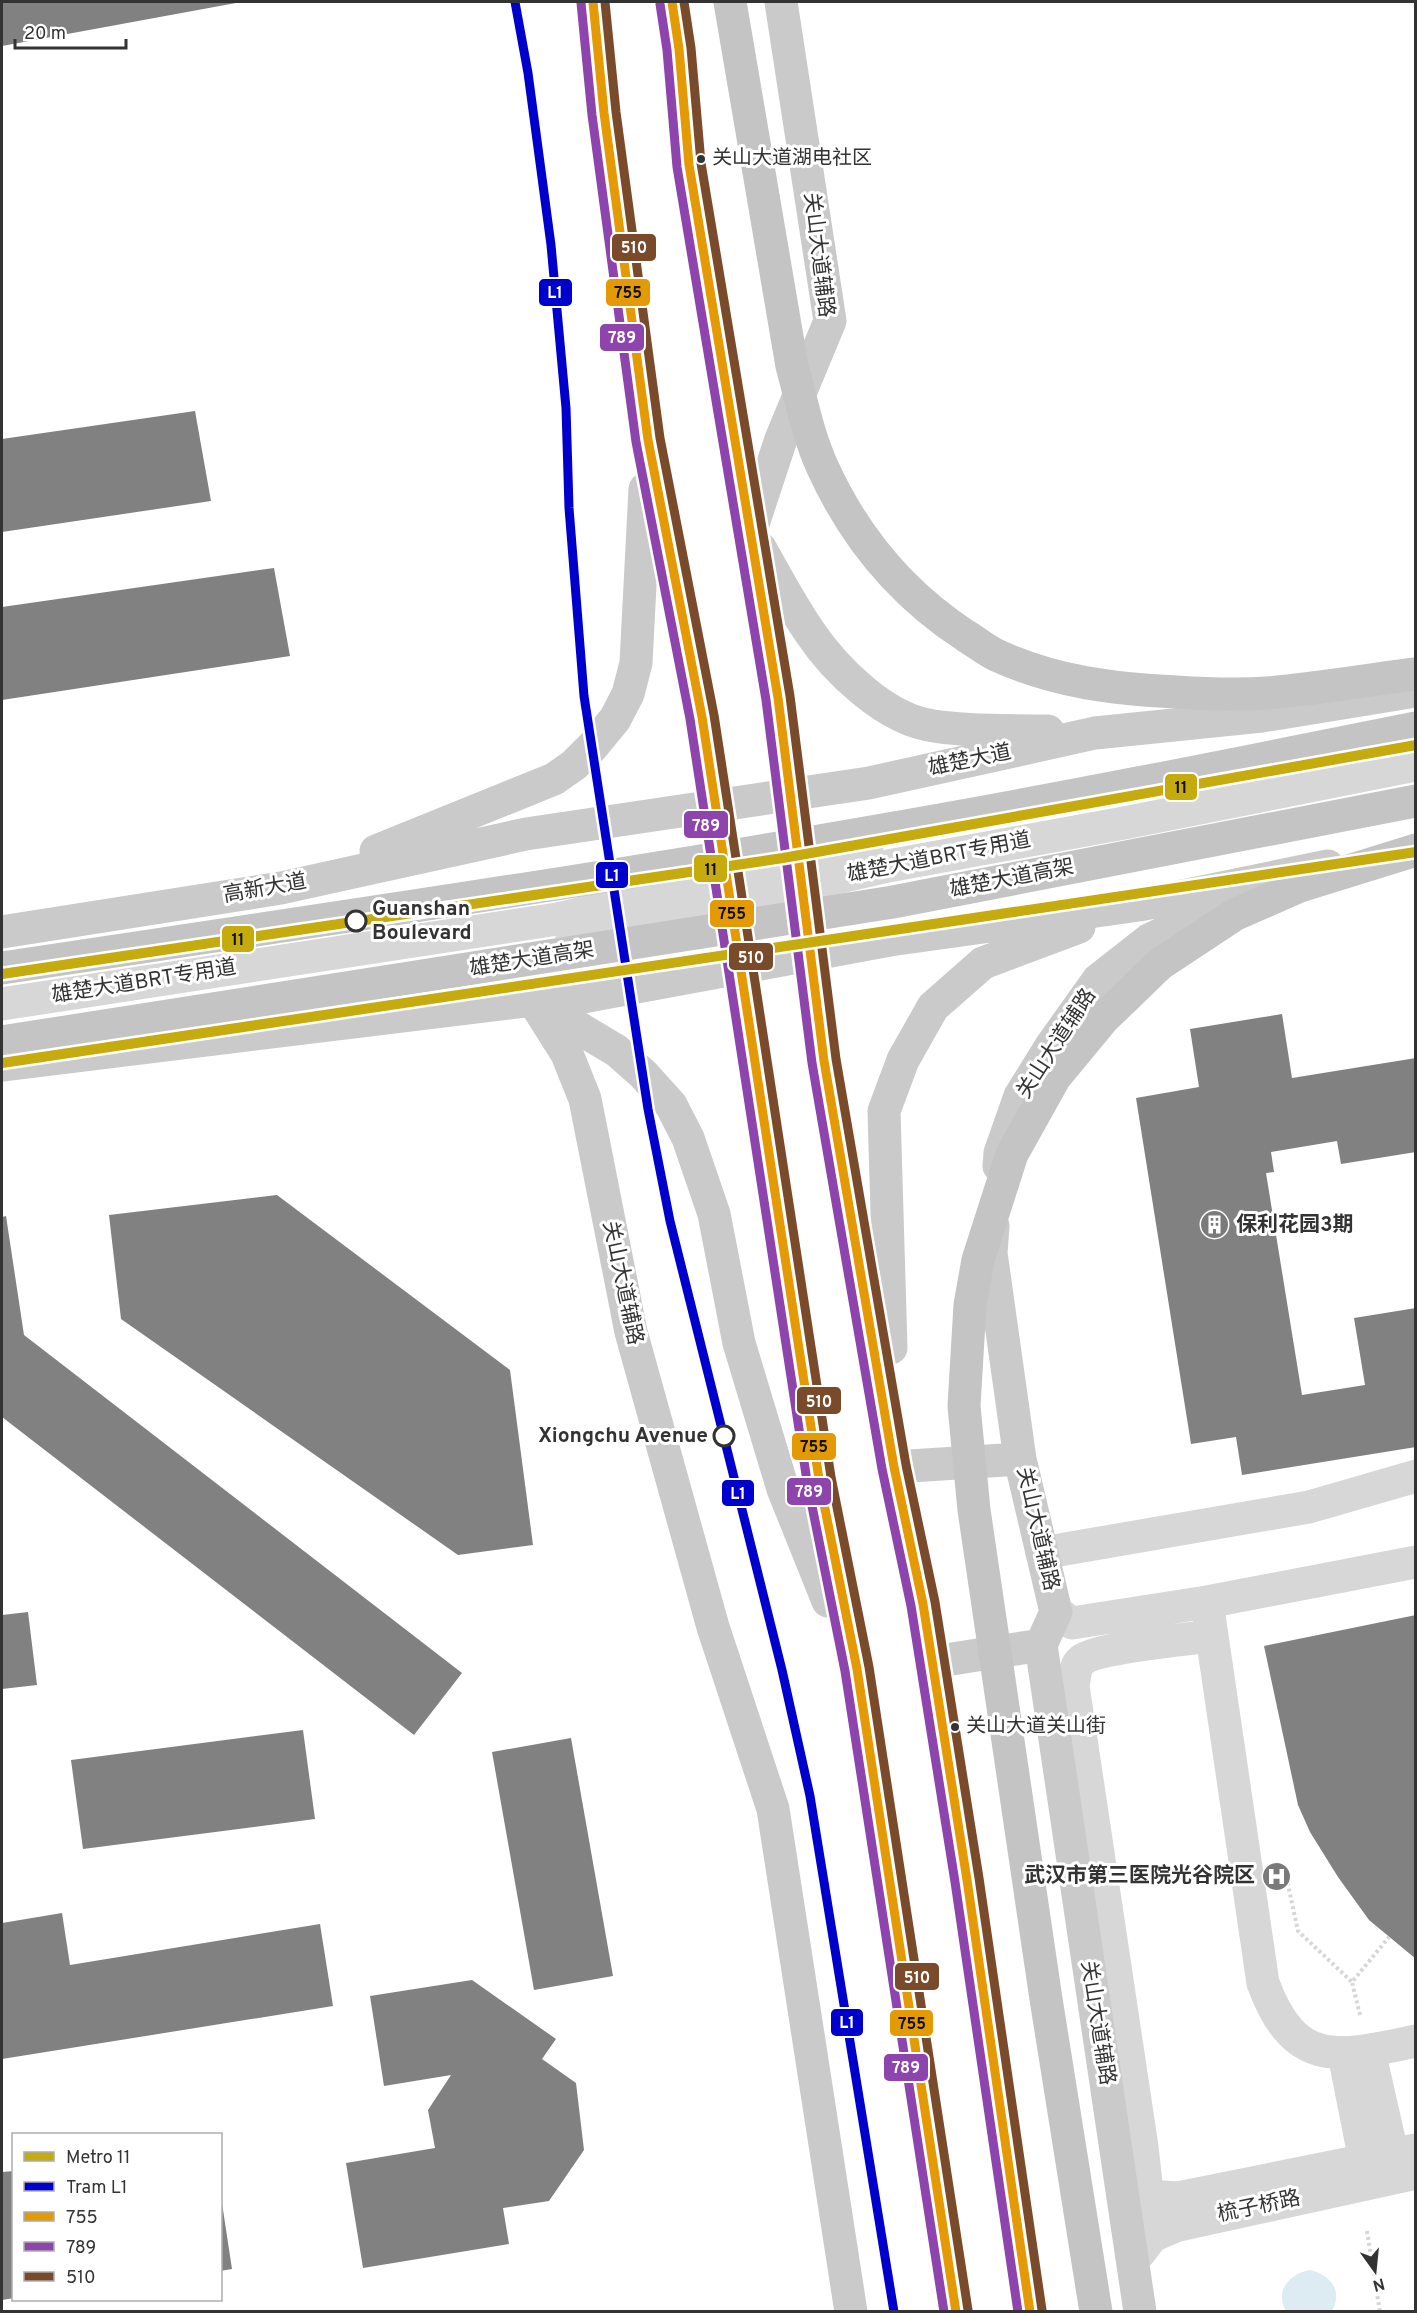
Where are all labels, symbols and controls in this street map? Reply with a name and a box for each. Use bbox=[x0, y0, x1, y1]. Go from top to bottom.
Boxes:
scale bar bbox=[15, 12, 126, 50]
text: 20 m bbox=[24, 23, 66, 46]
place label: 关山大道湖电社区 bbox=[712, 146, 872, 172]
marker: 关山大道湖电社区 bbox=[695, 153, 707, 165]
street label: 关山大道辅路 bbox=[797, 191, 839, 319]
line badge: 510 bbox=[611, 233, 657, 262]
text: 510 bbox=[621, 239, 647, 259]
line badge: L1 bbox=[538, 278, 573, 307]
line badge: 755 bbox=[605, 278, 651, 307]
text: L1 bbox=[547, 284, 563, 304]
text: 755 bbox=[614, 284, 642, 304]
line badge: 789 bbox=[599, 323, 645, 352]
text: 789 bbox=[608, 329, 636, 349]
street label: 雄楚大道 bbox=[926, 739, 1014, 783]
line badge: 11 bbox=[1164, 773, 1198, 801]
text: 11 bbox=[1175, 779, 1187, 799]
line badge: 789 bbox=[683, 810, 729, 839]
text: 789 bbox=[692, 817, 720, 837]
street label: 雄楚大道BRT专用道 bbox=[845, 827, 1033, 889]
line badge: 11 bbox=[693, 854, 728, 883]
street label: 雄楚大道高架 bbox=[948, 854, 1076, 904]
line badge: L1 bbox=[595, 861, 629, 889]
text: 11 bbox=[705, 861, 717, 881]
text: L1 bbox=[604, 867, 620, 887]
street label: 高新大道 bbox=[221, 868, 309, 910]
place label: Guanshan Boulevard bbox=[372, 896, 472, 947]
line badge: 755 bbox=[709, 899, 755, 928]
text: 755 bbox=[718, 905, 746, 925]
marker: Guanshan Boulevard bbox=[345, 910, 367, 932]
line badge: 11 bbox=[221, 925, 255, 953]
text: 11 bbox=[232, 931, 244, 951]
street label: 雄楚大道高架 bbox=[468, 937, 596, 983]
line badge: 510 bbox=[728, 942, 774, 971]
text: 510 bbox=[738, 949, 764, 969]
street label: 雄楚大道BRT专用道 bbox=[50, 954, 238, 1010]
street label: 关山大道辅路 bbox=[1011, 984, 1103, 1104]
building icon: 保利花园3期 bbox=[1199, 1209, 1231, 1241]
place label: 保利花园3期 bbox=[1236, 1212, 1354, 1239]
street label: 关山大道辅路 bbox=[596, 1219, 648, 1347]
line badge: 510 bbox=[796, 1386, 842, 1415]
text: 510 bbox=[806, 1393, 832, 1413]
place label: Xiongchu Avenue bbox=[538, 1423, 708, 1450]
marker: Xiongchu Avenue bbox=[713, 1425, 735, 1447]
line badge: 755 bbox=[791, 1432, 837, 1461]
text: 755 bbox=[800, 1438, 828, 1458]
street label: 关山大道辅路 bbox=[1010, 1465, 1064, 1593]
line badge: 789 bbox=[786, 1477, 832, 1506]
line badge: L1 bbox=[721, 1479, 755, 1507]
text: 789 bbox=[795, 1483, 823, 1503]
text: L1 bbox=[730, 1485, 746, 1505]
place label: 关山大道关山街 bbox=[966, 1714, 1106, 1740]
marker: 关山大道关山街 bbox=[949, 1721, 961, 1733]
hospital icon: 武汉市第三医院光谷院区 bbox=[1260, 1860, 1292, 1892]
place label: 武汉市第三医院光谷院区 bbox=[1024, 1863, 1255, 1890]
street label: 关山大道辅路 bbox=[1074, 1959, 1120, 2087]
line badge: 510 bbox=[894, 1962, 940, 1991]
text: 510 bbox=[904, 1969, 930, 1989]
line badge: L1 bbox=[830, 2008, 864, 2037]
line badge: 755 bbox=[889, 2009, 934, 2037]
text: L1 bbox=[839, 2014, 855, 2034]
text: 755 bbox=[898, 2015, 926, 2035]
line badge: 789 bbox=[883, 2053, 929, 2082]
text: 789 bbox=[892, 2059, 920, 2079]
legend bbox=[12, 2133, 222, 2301]
text: Metro 11 bbox=[66, 2147, 130, 2170]
text: Tram L1 bbox=[66, 2177, 128, 2200]
street label: 梳子桥路 bbox=[1215, 2185, 1303, 2229]
text: 755 bbox=[66, 2207, 98, 2230]
text: 789 bbox=[66, 2237, 96, 2260]
north arrow bbox=[1345, 2241, 1405, 2301]
text: 510 bbox=[66, 2267, 95, 2290]
text: N bbox=[1370, 2272, 1387, 2295]

